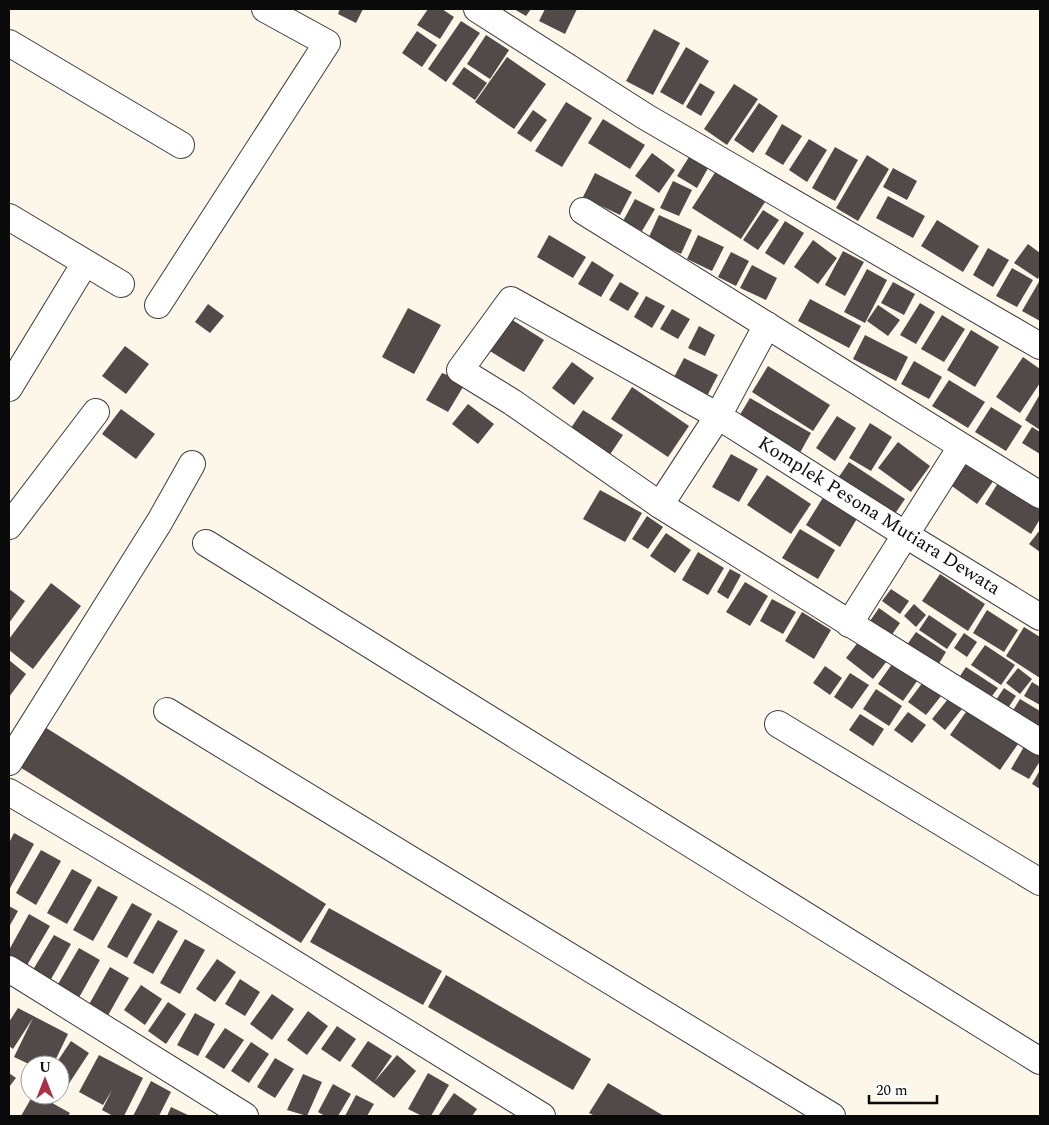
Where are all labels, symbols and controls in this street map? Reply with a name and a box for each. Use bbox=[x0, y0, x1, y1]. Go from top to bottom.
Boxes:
street label: Komplek Pesona Mutiara Dewata bbox=[752, 429, 1007, 603]
north arrow bbox=[20, 1055, 70, 1105]
text: U bbox=[39, 1057, 51, 1078]
scale bar bbox=[869, 1072, 936, 1104]
text: 20 m bbox=[876, 1079, 908, 1102]

